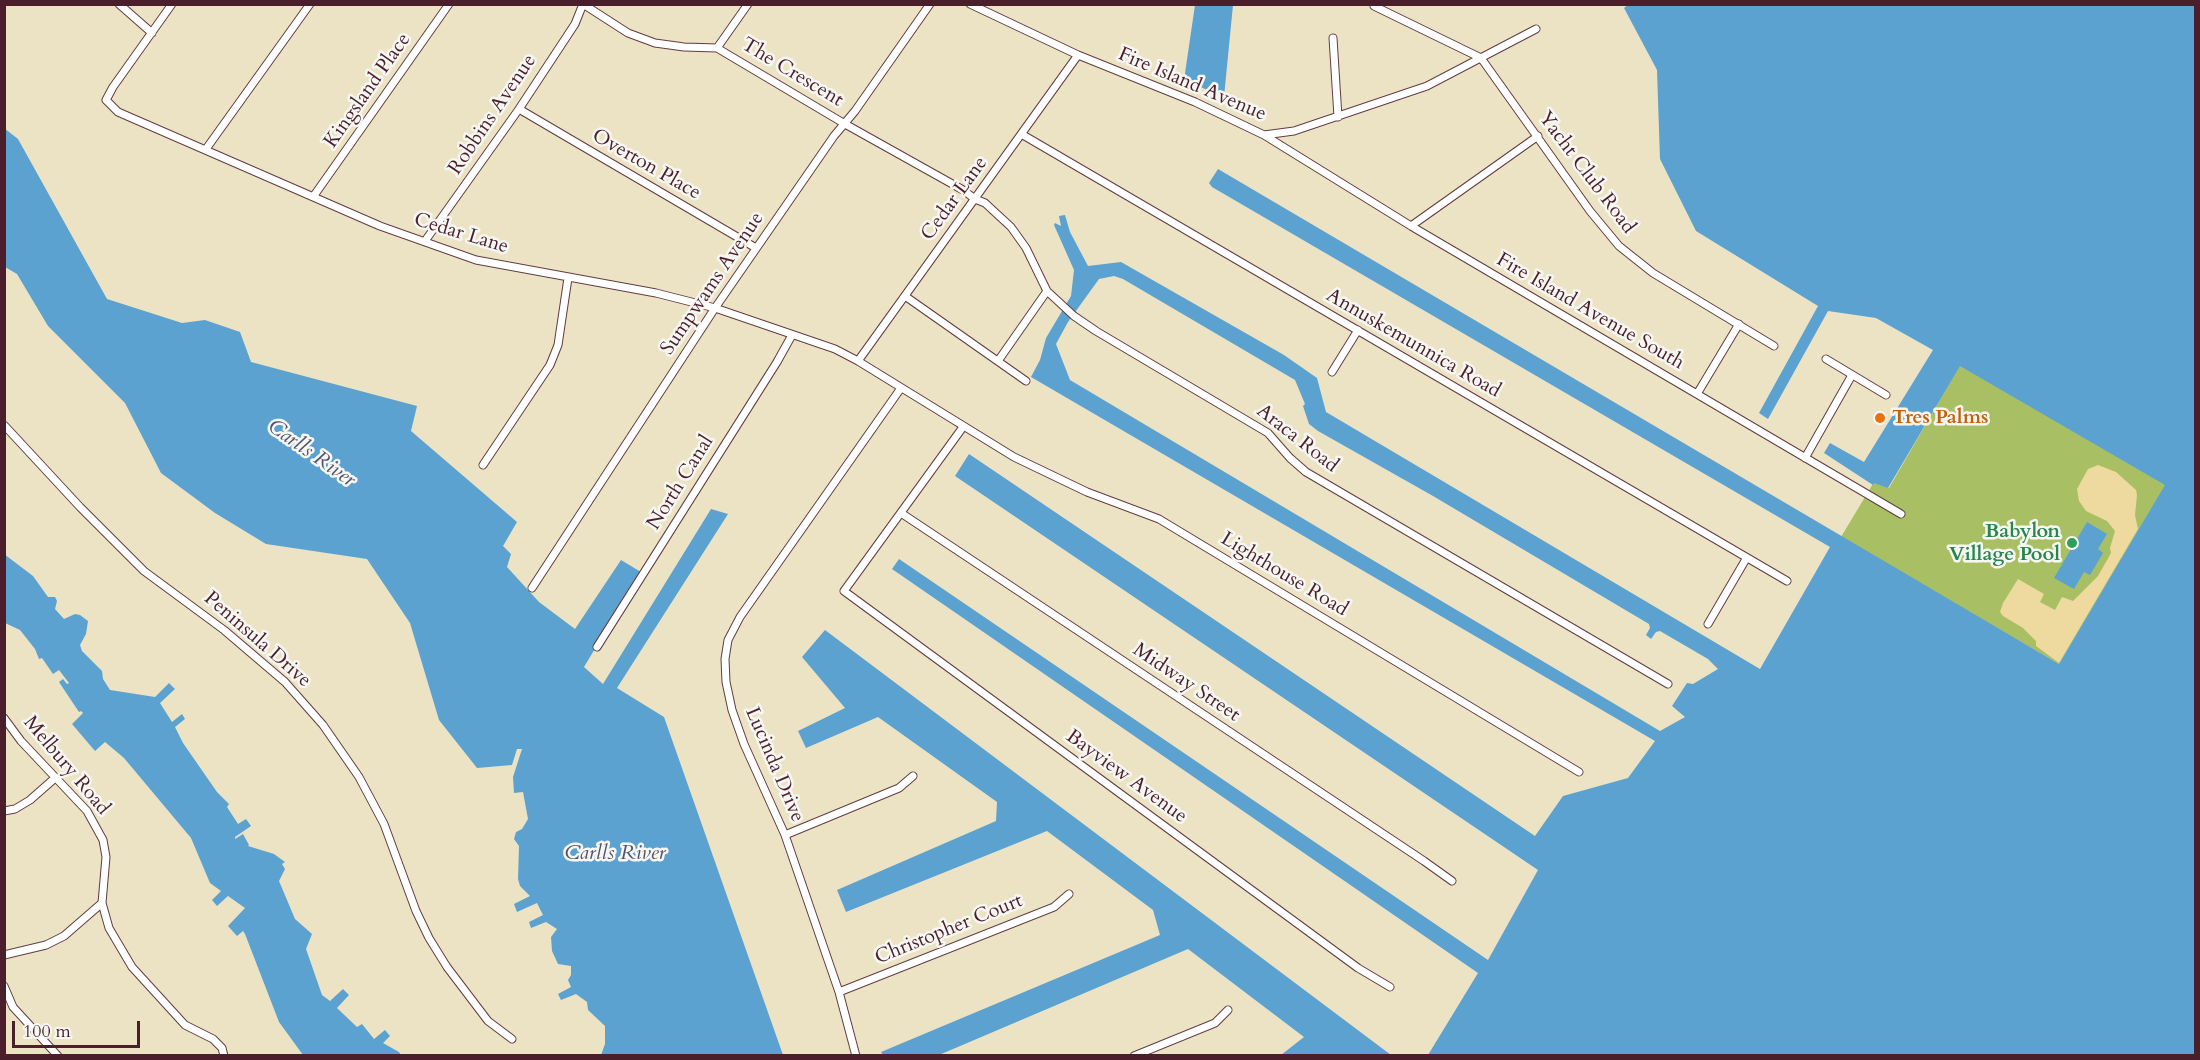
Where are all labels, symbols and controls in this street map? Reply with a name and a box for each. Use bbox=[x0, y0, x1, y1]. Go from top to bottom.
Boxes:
street label: Kingsland Place bbox=[320, 29, 416, 153]
street label: The Crescent bbox=[737, 33, 847, 113]
street label: Fire Island Avenue bbox=[1114, 43, 1270, 127]
street label: Robbins Avenue bbox=[444, 50, 542, 180]
street label: Yacht Club Road bbox=[1532, 107, 1640, 239]
street label: Overton Place bbox=[587, 124, 705, 206]
street label: Cedar Lane bbox=[917, 152, 993, 246]
street label: Cedar Lane bbox=[411, 208, 511, 260]
street label: Sumpwams Avenue bbox=[656, 208, 770, 360]
street label: Fire Island Avenue South bbox=[1492, 248, 1688, 376]
street label: Annuskemunnica Road bbox=[1321, 284, 1505, 404]
street label: Araca Road bbox=[1251, 400, 1343, 478]
place label: Tres Palms bbox=[1892, 406, 1988, 430]
marker: Tres Palms bbox=[1873, 411, 1887, 425]
water label: Carlls River bbox=[262, 415, 360, 493]
street label: North Canal bbox=[643, 431, 719, 535]
place label: Babylon Village Pool bbox=[1949, 520, 2060, 567]
street label: Lighthouse Road bbox=[1216, 528, 1352, 622]
marker: Babylon Village Pool bbox=[2065, 536, 2079, 550]
street label: Peninsula Drive bbox=[198, 587, 316, 693]
street label: Midway Street bbox=[1128, 638, 1244, 728]
street label: Lucinda Drive bbox=[739, 704, 809, 826]
street label: Melbury Road bbox=[18, 712, 114, 820]
street label: Bayview Avenue bbox=[1061, 725, 1191, 829]
water label: Carlls River bbox=[564, 841, 666, 867]
street label: Christopher Court bbox=[872, 889, 1026, 971]
scale bar bbox=[15, 1009, 142, 1047]
text: 100 m bbox=[23, 1019, 71, 1044]

